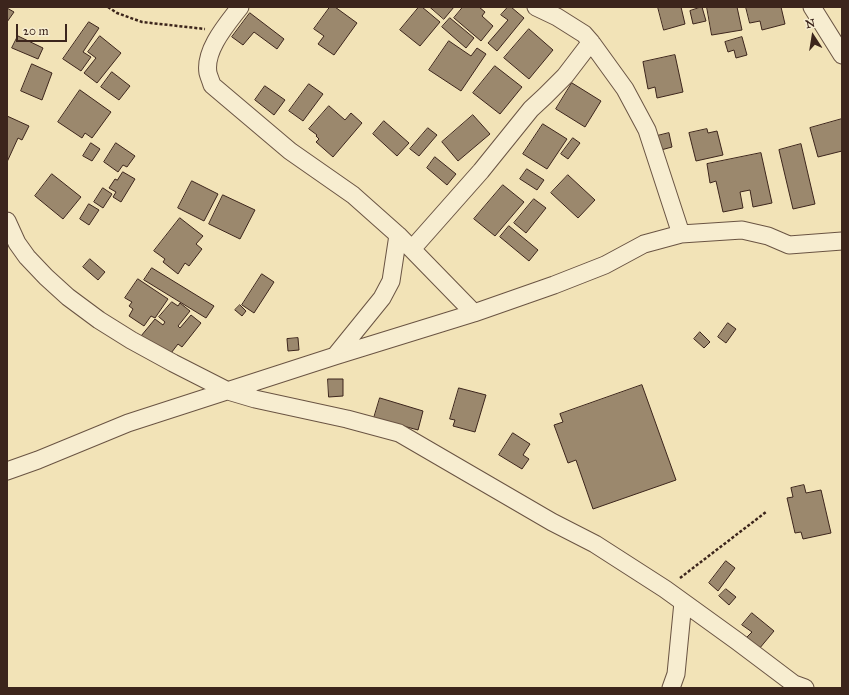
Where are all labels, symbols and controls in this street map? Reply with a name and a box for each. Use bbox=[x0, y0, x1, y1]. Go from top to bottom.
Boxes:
scale bar bbox=[18, 16, 69, 42]
north arrow bbox=[793, 16, 833, 56]
text: N bbox=[804, 16, 816, 31]
text: 20 m bbox=[23, 24, 49, 38]

